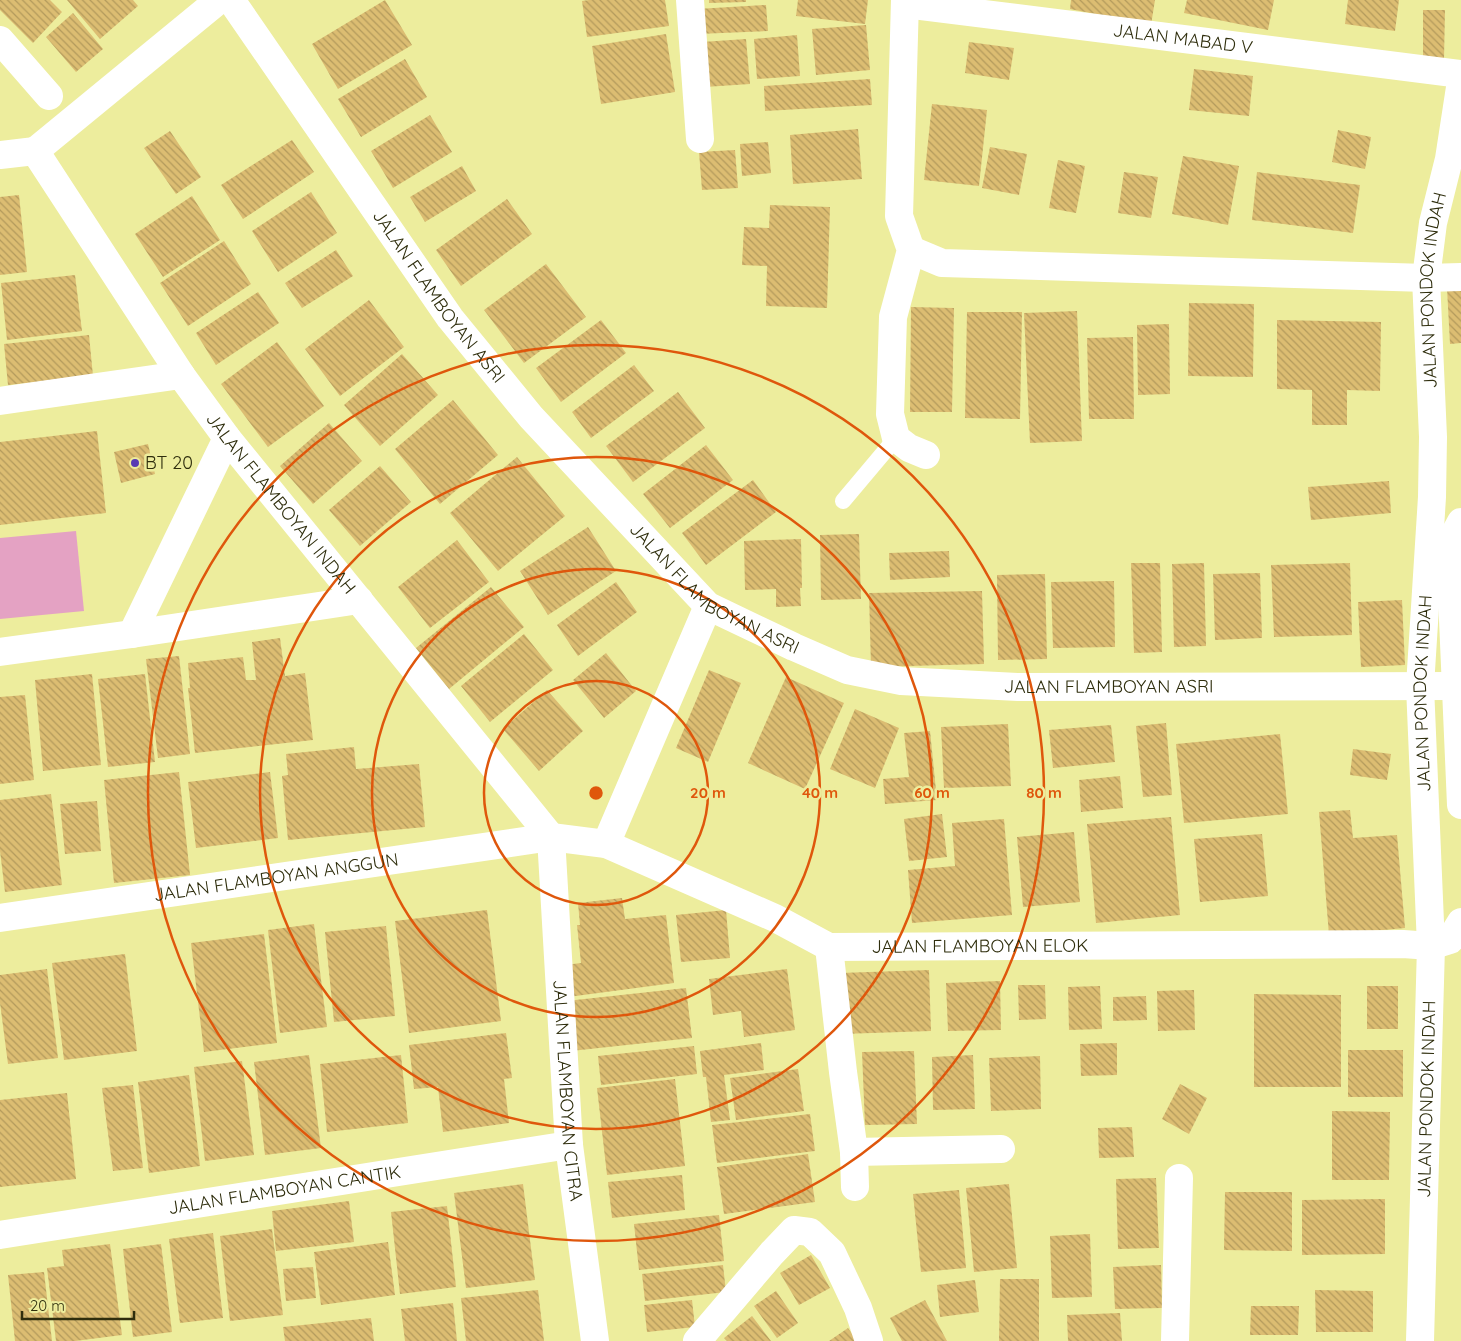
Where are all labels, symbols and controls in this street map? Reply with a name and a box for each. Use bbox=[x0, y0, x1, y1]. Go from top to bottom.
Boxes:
street label: JALAN MABAD V bbox=[1112, 18, 1254, 59]
street label: JALAN PONDOK INDAH bbox=[1414, 190, 1451, 389]
street label: JALAN FLAMBOYAN ASRI bbox=[368, 205, 510, 387]
street label: JALAN FLAMBOYAN INDAH bbox=[201, 408, 361, 598]
place label: BT 20 bbox=[145, 451, 193, 474]
marker: BT 20 bbox=[129, 457, 141, 469]
street label: JALAN FLAMBOYAN ASRI bbox=[625, 518, 803, 659]
street label: JALAN PONDOK INDAH bbox=[1408, 594, 1437, 793]
street label: JALAN FLAMBOYAN ASRI bbox=[1003, 674, 1214, 698]
text: 20 m bbox=[690, 783, 726, 802]
text: 40 m bbox=[802, 783, 838, 802]
text: 60 m bbox=[914, 783, 950, 802]
text: 80 m bbox=[1026, 783, 1062, 802]
centre of rings bbox=[587, 784, 605, 802]
street label: JALAN FLAMBOYAN ANGGUN bbox=[152, 848, 400, 906]
street label: JALAN FLAMBOYAN ELOK bbox=[871, 934, 1088, 958]
street label: JALAN FLAMBOYAN CITRA bbox=[548, 979, 588, 1203]
street label: JALAN PONDOK INDAH bbox=[1412, 1000, 1440, 1198]
street label: JALAN FLAMBOYAN CANTIK bbox=[166, 1160, 402, 1219]
scale bar bbox=[22, 1288, 135, 1320]
text: 20 m bbox=[30, 1296, 65, 1315]

